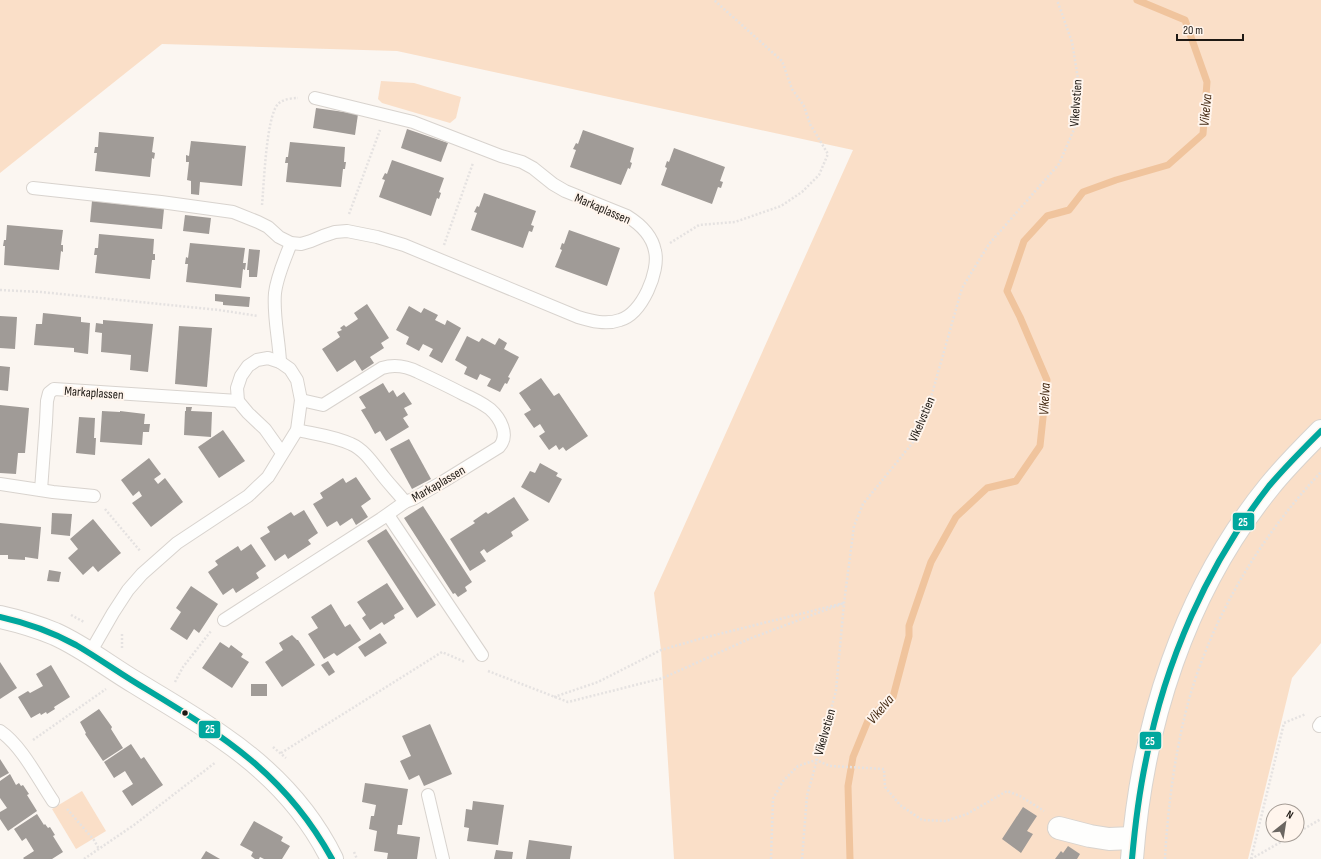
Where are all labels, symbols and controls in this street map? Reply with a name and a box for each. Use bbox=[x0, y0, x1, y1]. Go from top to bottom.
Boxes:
scale bar bbox=[1177, 16, 1243, 42]
text: 20 m bbox=[1183, 23, 1203, 38]
street label: Vikelvstien bbox=[1066, 79, 1086, 127]
water label: Vikelva bbox=[1196, 93, 1215, 127]
street label: Markaplassen bbox=[572, 190, 633, 228]
water label: Vikelva bbox=[1035, 382, 1054, 416]
street label: Markaplassen bbox=[64, 383, 124, 403]
street label: Vikelvstien bbox=[905, 394, 939, 444]
street label: Markaplassen bbox=[409, 462, 468, 506]
line badge: 25 bbox=[1232, 512, 1255, 531]
text: 25 bbox=[1238, 516, 1248, 529]
water label: Vikelva bbox=[863, 691, 898, 727]
street label: Vikelvstien bbox=[811, 707, 839, 757]
unlabelled marker bbox=[180, 708, 190, 718]
line badge: 25 bbox=[198, 720, 221, 739]
text: 25 bbox=[205, 723, 215, 736]
line badge: 25 bbox=[1139, 731, 1162, 750]
text: 25 bbox=[1145, 735, 1155, 748]
north arrow bbox=[1265, 803, 1305, 843]
text: N bbox=[1284, 808, 1296, 822]

